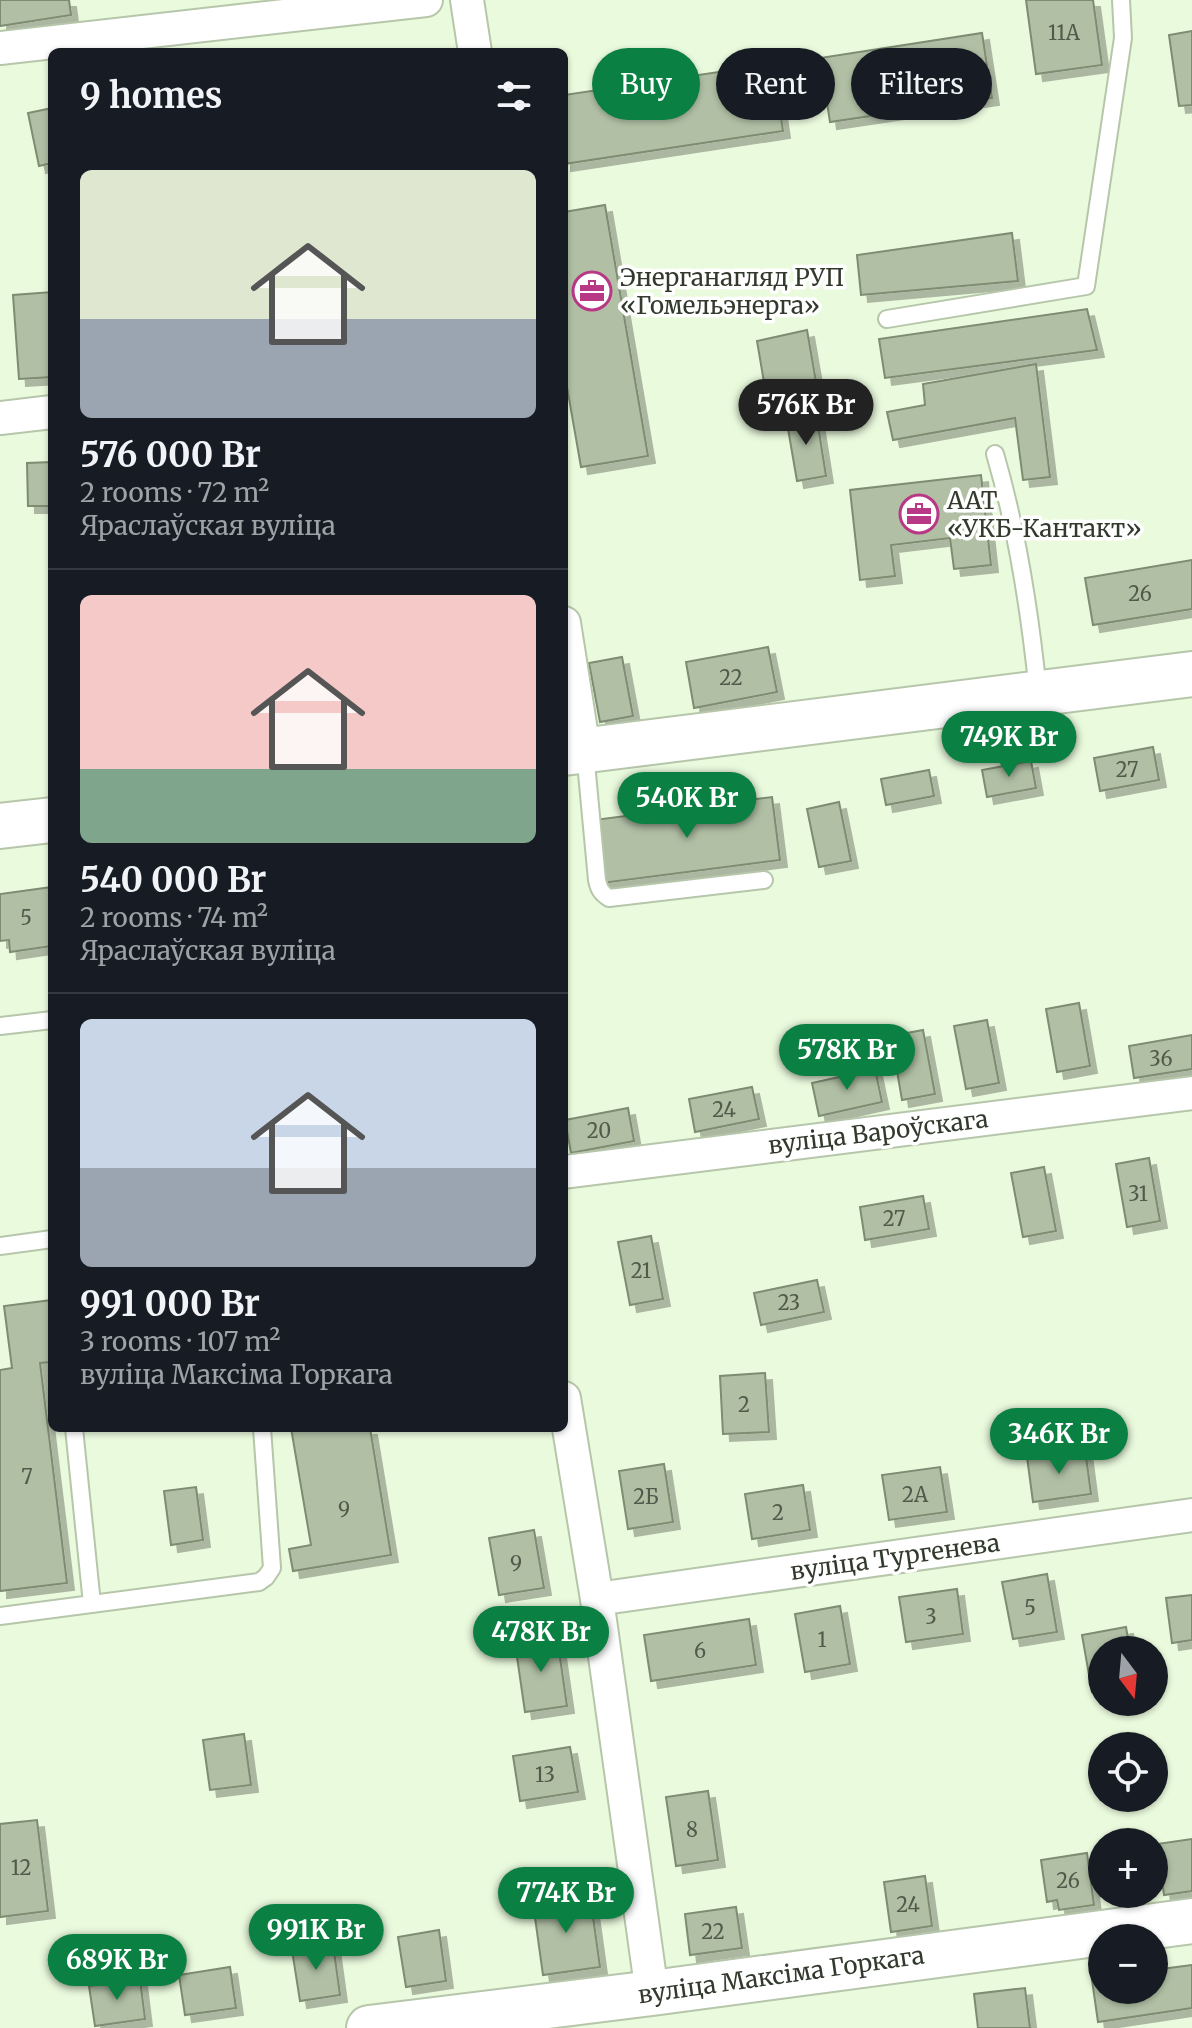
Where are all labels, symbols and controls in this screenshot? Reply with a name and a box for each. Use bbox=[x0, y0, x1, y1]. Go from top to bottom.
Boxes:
house number: 11А bbox=[1048, 20, 1081, 45]
chip: Buy bbox=[592, 48, 700, 120]
chip: Rent bbox=[716, 48, 835, 120]
chip: Filters bbox=[851, 48, 992, 120]
icon: filters bbox=[492, 74, 536, 118]
text: 9 homes bbox=[80, 75, 222, 117]
icon: home bbox=[236, 222, 380, 366]
place label: Энерганагляд РУП «Гомельэнерга» bbox=[620, 262, 844, 321]
office icon: Энерганагляд РУП «Гомельэнерга» bbox=[571, 270, 613, 312]
pin: 576K Br bbox=[732, 379, 880, 447]
text: 576K Br bbox=[756, 388, 856, 421]
text: 576 000 Br bbox=[80, 434, 261, 476]
text: 2 rooms · 72 m² bbox=[80, 476, 269, 509]
place label: ААТ «УКБ-Кантакт» bbox=[946, 485, 1142, 544]
office icon: ААТ «УКБ-Кантакт» bbox=[898, 493, 940, 535]
text: Яраслаўская вуліца bbox=[80, 509, 336, 542]
house number: 26 bbox=[1128, 581, 1152, 606]
icon: home bbox=[236, 647, 380, 791]
house number: 22 bbox=[719, 665, 743, 690]
pin: 749K Br bbox=[935, 711, 1083, 779]
text: 749K Br bbox=[959, 720, 1059, 753]
house number: 27 bbox=[1116, 757, 1138, 782]
pin: 540K Br bbox=[613, 772, 761, 840]
text: 540K Br bbox=[635, 781, 739, 814]
text: 540 000 Br bbox=[80, 859, 266, 901]
text: 2 rooms · 74 m² bbox=[80, 901, 268, 934]
house number: 5 bbox=[20, 905, 32, 930]
text: Яраслаўская вуліца bbox=[80, 934, 336, 967]
pin: 578K Br bbox=[773, 1024, 921, 1092]
text: 578K Br bbox=[797, 1033, 897, 1066]
house number: 36 bbox=[1149, 1046, 1173, 1071]
icon: home bbox=[236, 1071, 380, 1215]
house number: 24 bbox=[712, 1097, 736, 1122]
street label: вуліца Вароўскага bbox=[766, 1103, 990, 1161]
house number: 20 bbox=[587, 1118, 611, 1143]
house number: 31 bbox=[1128, 1181, 1148, 1206]
house number: 27 bbox=[883, 1206, 905, 1231]
house number: 21 bbox=[631, 1258, 651, 1283]
text: 991 000 Br bbox=[80, 1283, 260, 1325]
house number: 23 bbox=[778, 1290, 800, 1315]
text: 3 rooms · 107 m² bbox=[80, 1325, 280, 1358]
text: вуліца Максіма Горкага bbox=[80, 1358, 393, 1391]
house number: 2 bbox=[738, 1392, 750, 1417]
pin: 346K Br bbox=[985, 1408, 1133, 1476]
text: 346K Br bbox=[1008, 1417, 1110, 1450]
house number: 7 bbox=[21, 1464, 33, 1489]
house number: 2А bbox=[902, 1482, 929, 1507]
house number: 2Б bbox=[633, 1484, 659, 1509]
house number: 9 bbox=[338, 1497, 350, 1522]
house number: 2 bbox=[772, 1500, 784, 1525]
street label: вуліца Тургенева bbox=[788, 1527, 1002, 1587]
house number: 9 bbox=[510, 1551, 522, 1576]
house number: 5 bbox=[1024, 1595, 1036, 1620]
house number: 3 bbox=[925, 1604, 937, 1629]
pin: 478K Br bbox=[467, 1606, 615, 1674]
text: 478K Br bbox=[491, 1615, 591, 1648]
house number: 1 bbox=[817, 1627, 827, 1652]
north arrow bbox=[1088, 1636, 1168, 1716]
map controls bbox=[1088, 1636, 1168, 2004]
house number: 6 bbox=[694, 1638, 706, 1663]
button: locate bbox=[1088, 1732, 1168, 1812]
house number: 13 bbox=[535, 1762, 555, 1787]
house number: 8 bbox=[686, 1817, 698, 1842]
button: + bbox=[1088, 1828, 1168, 1908]
house number: 12 bbox=[11, 1855, 31, 1880]
pin: 774K Br bbox=[492, 1867, 640, 1935]
house number: 26 bbox=[1056, 1868, 1080, 1893]
text: 774K Br bbox=[516, 1876, 616, 1909]
house number: 24 bbox=[896, 1892, 920, 1917]
pin: 991K Br bbox=[242, 1904, 390, 1972]
text: 991K Br bbox=[267, 1913, 365, 1946]
house number: 22 bbox=[701, 1919, 725, 1944]
button: − bbox=[1088, 1924, 1168, 2004]
pin: 689K Br bbox=[43, 1934, 191, 2002]
street label: вуліца Максіма Горкага bbox=[636, 1940, 926, 2010]
text: 689K Br bbox=[66, 1943, 168, 1976]

